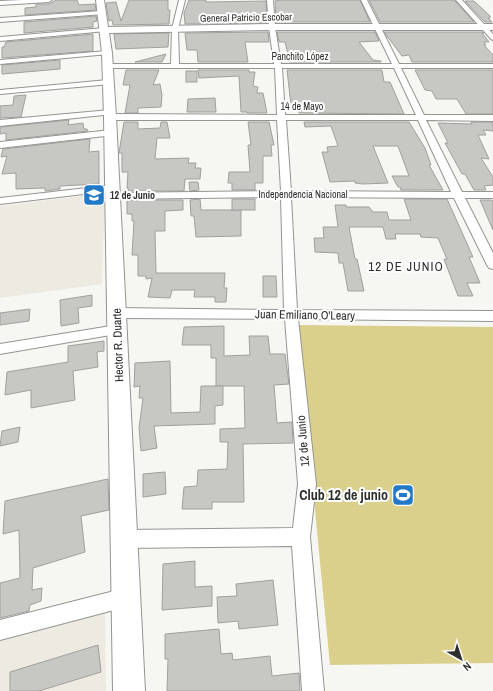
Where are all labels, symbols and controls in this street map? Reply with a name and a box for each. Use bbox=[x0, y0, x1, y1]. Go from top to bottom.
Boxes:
street label: General Patricio Escobar bbox=[200, 10, 292, 25]
street label: Panchito López bbox=[272, 50, 329, 63]
street label: 14 de Mayo bbox=[281, 100, 324, 113]
school or university icon: 12 de Junio bbox=[81, 182, 107, 208]
street label: Independencia Nacional bbox=[259, 188, 348, 201]
place label: 12 de Junio bbox=[110, 189, 155, 202]
district label: 12 DE JUNIO bbox=[368, 258, 444, 275]
street label: Juan Emiliano O'Leary bbox=[255, 306, 355, 324]
street label: Hector R. Duarte bbox=[109, 308, 127, 382]
street label: 12 de Junio bbox=[293, 415, 313, 467]
sports icon: Club 12 de junio bbox=[390, 482, 416, 508]
place label: Club 12 de junio bbox=[299, 486, 388, 504]
north arrow bbox=[441, 639, 481, 679]
text: N bbox=[460, 659, 474, 674]

